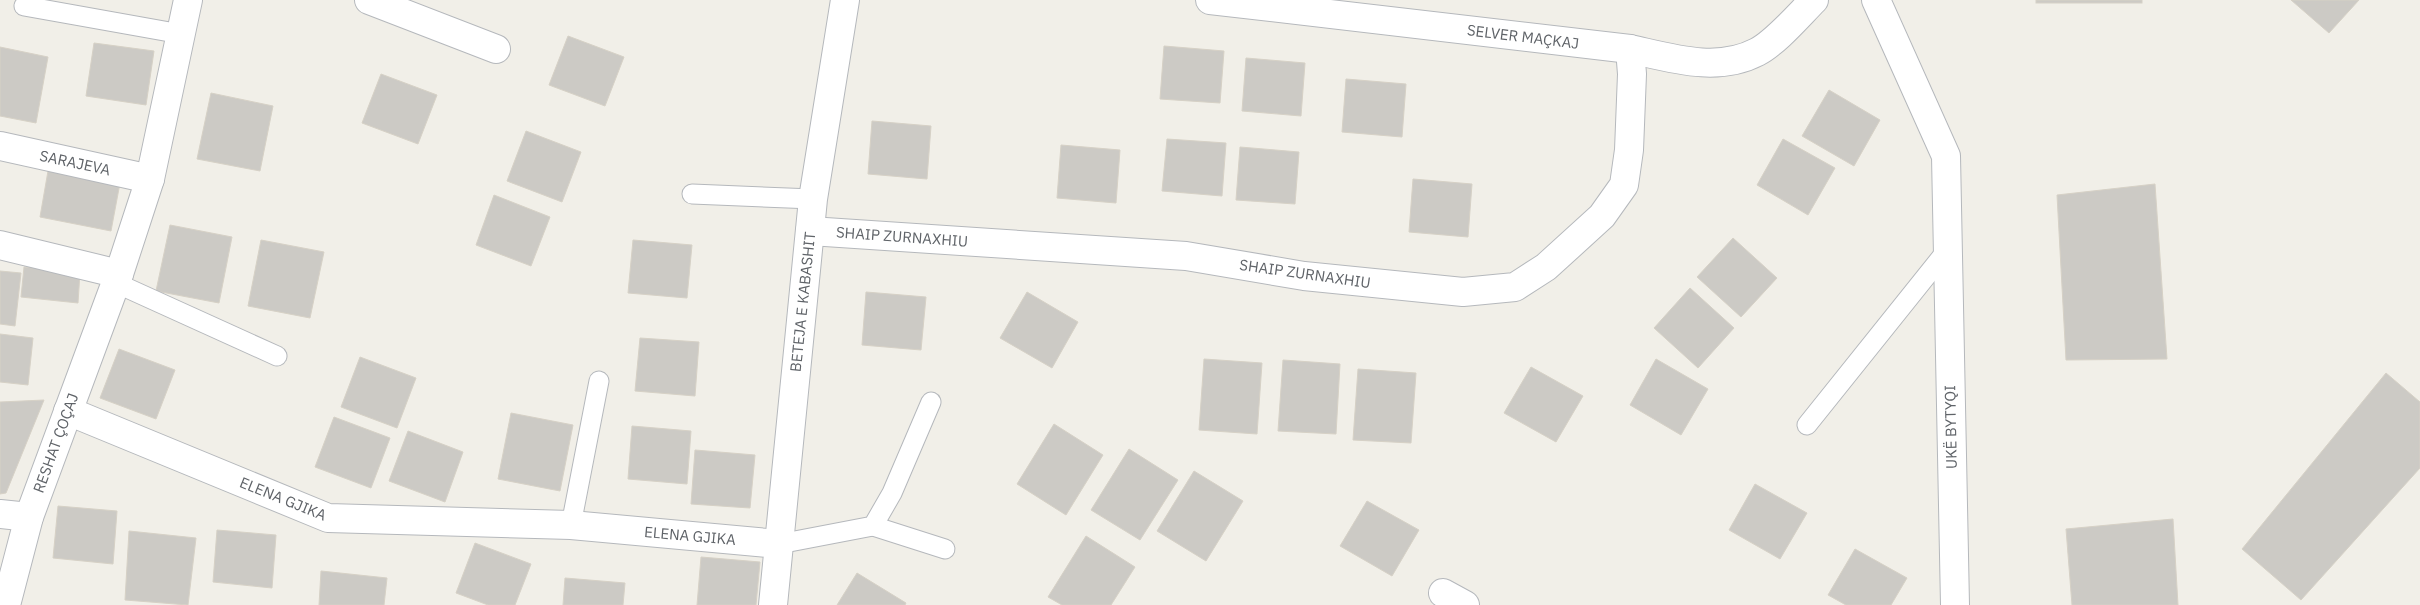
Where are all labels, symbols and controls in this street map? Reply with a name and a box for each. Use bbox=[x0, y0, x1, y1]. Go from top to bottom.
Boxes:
street label: SELVER MAÇKAJ bbox=[1466, 20, 1580, 53]
street label: SARAJEVA bbox=[38, 146, 113, 179]
street label: SHAIP ZURNAXHIU bbox=[835, 222, 969, 251]
street label: BETEJA E KABASHIT bbox=[786, 231, 819, 373]
street label: SHAIP ZURNAXHIU bbox=[1238, 255, 1372, 292]
street label: UKË BYTYQI bbox=[1940, 385, 1961, 469]
street label: RESHAT ÇOÇAJ bbox=[29, 390, 82, 495]
street label: ELENA GJIKA bbox=[237, 473, 330, 525]
street label: ELENA GJIKA bbox=[643, 522, 737, 549]

